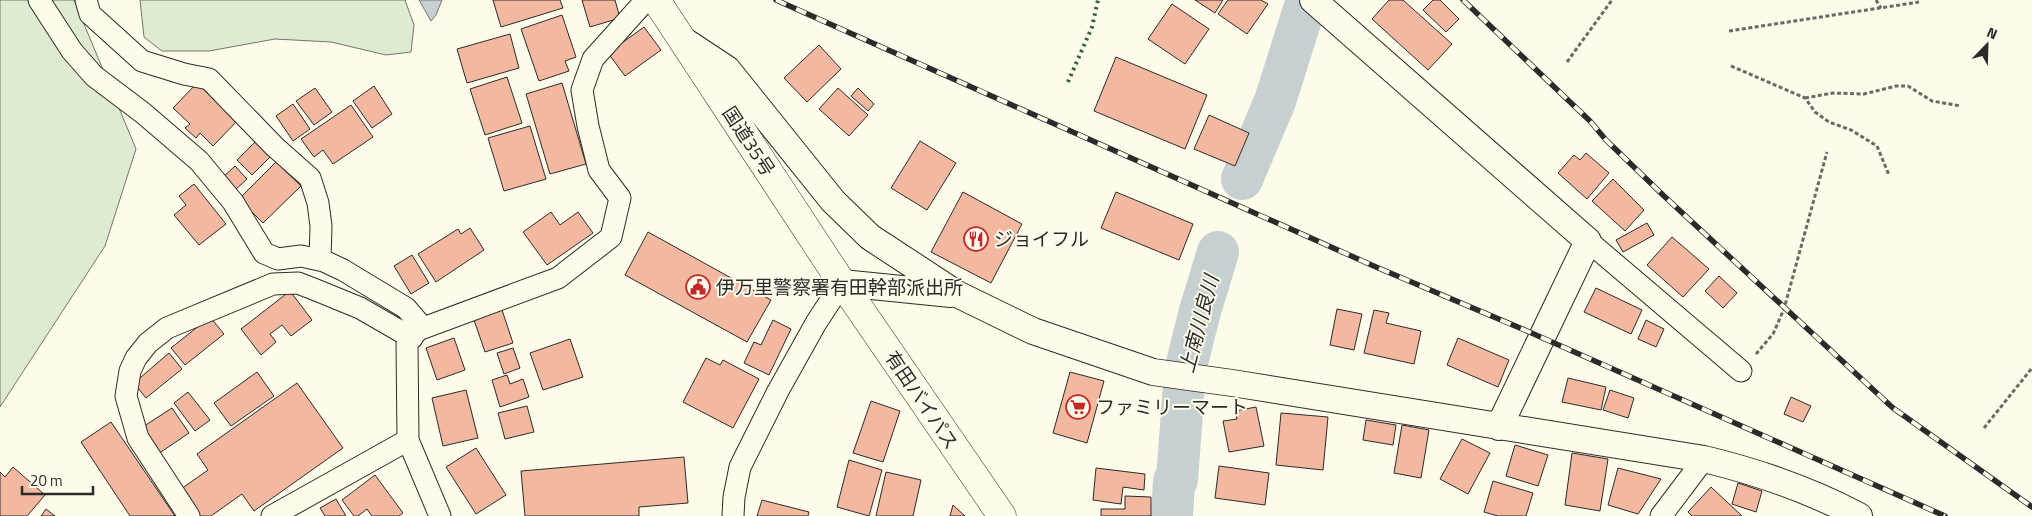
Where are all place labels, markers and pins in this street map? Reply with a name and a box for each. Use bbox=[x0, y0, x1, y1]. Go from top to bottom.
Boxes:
place label: ジョイフル bbox=[994, 224, 1089, 253]
restaurant icon: ジョイフル bbox=[963, 226, 989, 252]
place label: 伊万里警察署有田幹部派出所 bbox=[716, 272, 963, 301]
public building icon: 伊万里警察署有田幹部派出所 bbox=[685, 274, 711, 300]
place label: ファミリーマート bbox=[1096, 392, 1248, 421]
supermarket icon: ファミリーマート bbox=[1065, 394, 1091, 420]

